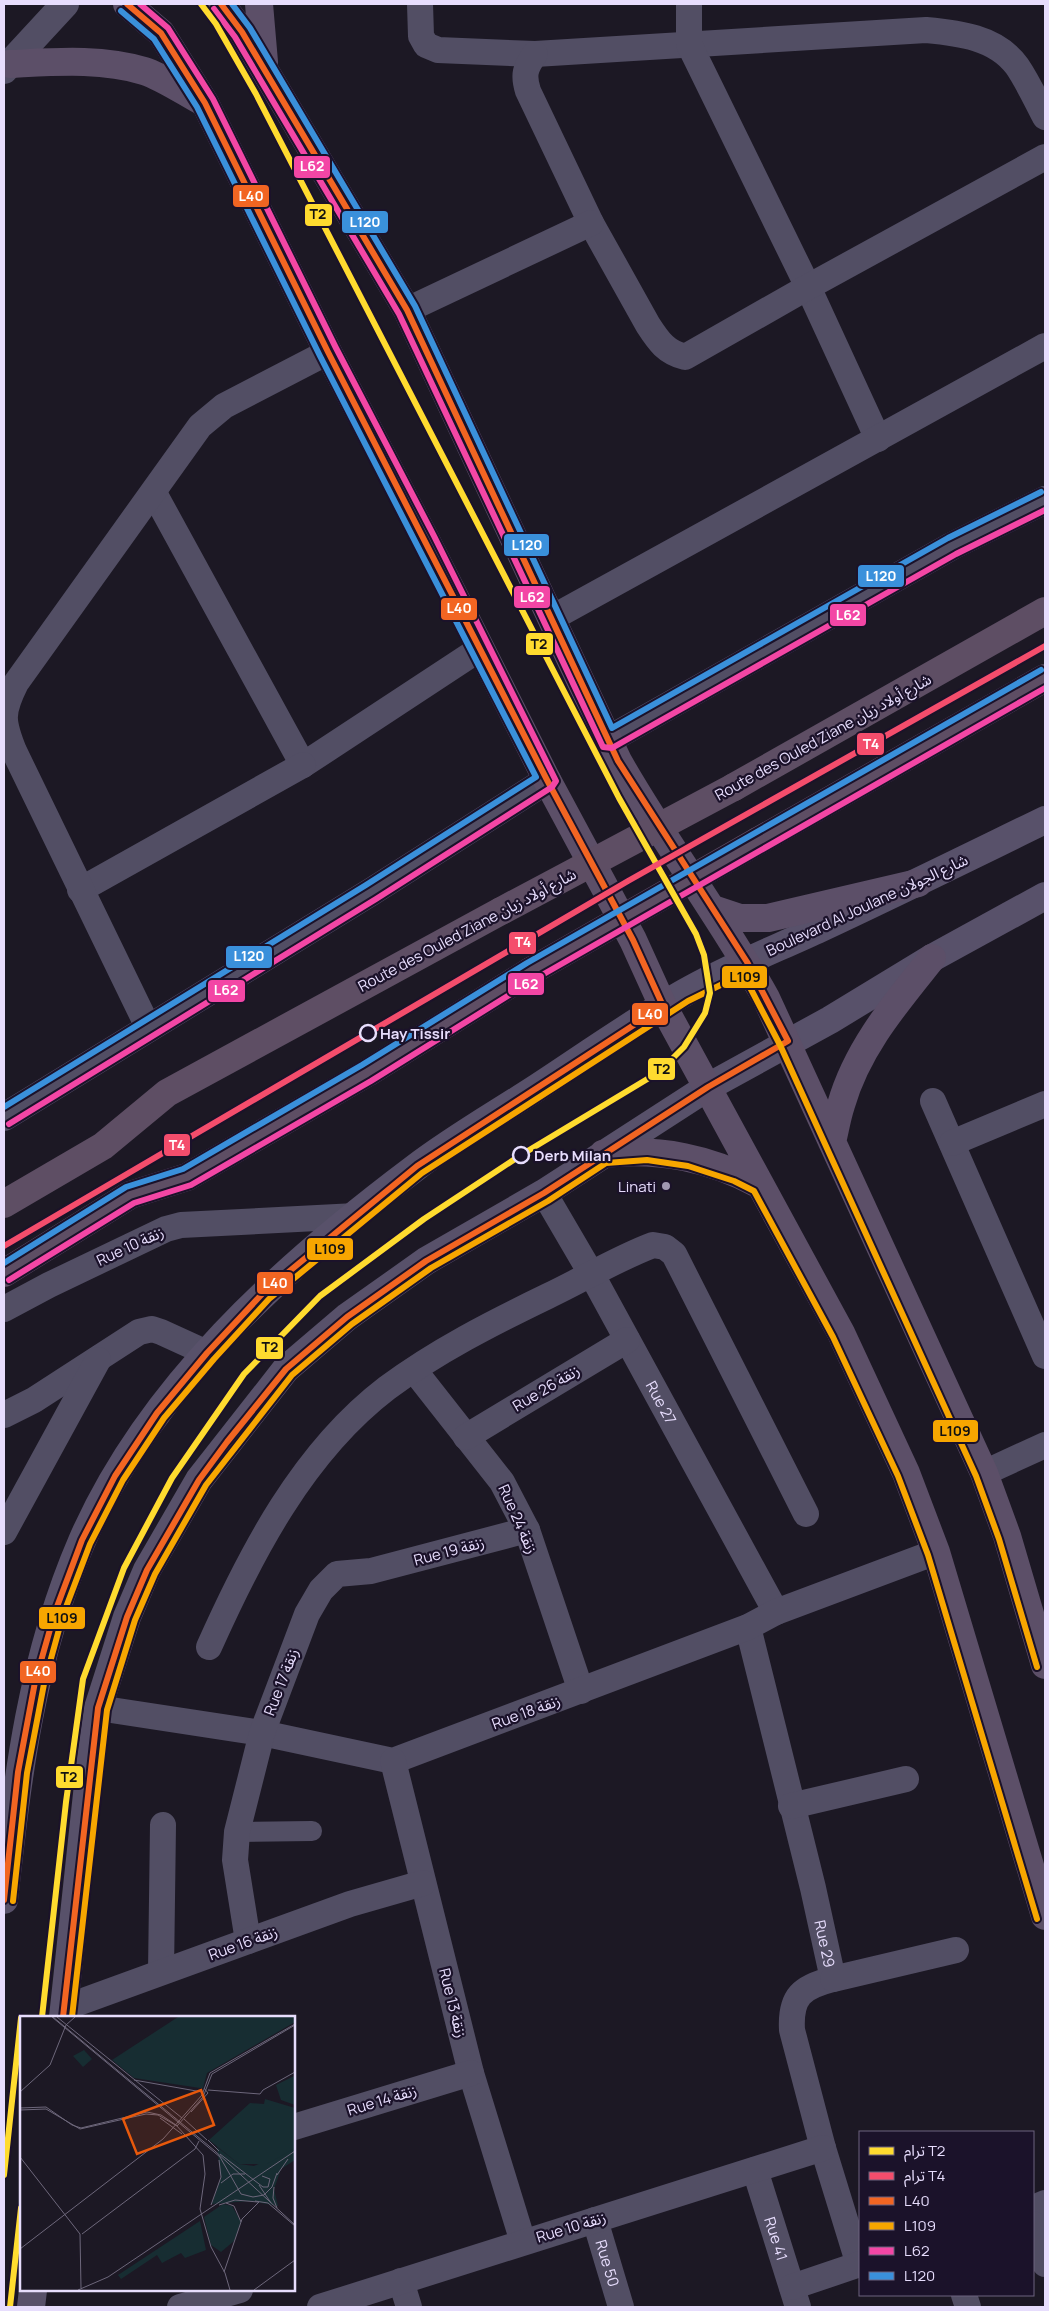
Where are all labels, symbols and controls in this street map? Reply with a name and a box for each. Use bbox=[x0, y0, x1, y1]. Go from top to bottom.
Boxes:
line badge: L62 bbox=[293, 155, 331, 179]
text: L62 bbox=[300, 156, 324, 175]
line badge: L40 bbox=[232, 184, 270, 208]
text: L40 bbox=[238, 186, 264, 205]
line badge: T2 bbox=[304, 203, 333, 227]
text: T2 bbox=[310, 204, 326, 223]
line badge: L120 bbox=[341, 210, 389, 234]
text: L120 bbox=[349, 212, 381, 231]
line badge: L120 bbox=[503, 533, 550, 557]
text: L120 bbox=[511, 535, 543, 554]
line badge: L120 bbox=[857, 564, 905, 588]
text: L120 bbox=[865, 566, 897, 585]
line badge: L62 bbox=[513, 585, 551, 609]
text: L62 bbox=[520, 587, 544, 606]
line badge: L40 bbox=[440, 597, 478, 621]
text: L40 bbox=[446, 598, 472, 617]
line badge: L62 bbox=[829, 603, 867, 627]
text: L62 bbox=[836, 605, 860, 624]
line badge: T2 bbox=[525, 632, 554, 656]
text: T2 bbox=[531, 634, 547, 653]
street label: Route des Ouled Ziane شارع أولاد زيان bbox=[711, 668, 936, 807]
line badge: T4 bbox=[856, 732, 885, 756]
text: T4 bbox=[863, 734, 879, 753]
street label: Boulevard Al Joulane شارع الجولان bbox=[763, 849, 972, 963]
street label: Route des Ouled Ziane شارع أولاد زيان bbox=[354, 863, 581, 998]
line badge: T4 bbox=[508, 931, 537, 955]
text: T4 bbox=[515, 932, 531, 951]
line badge: L120 bbox=[225, 945, 273, 969]
text: L120 bbox=[233, 946, 265, 965]
line badge: L109 bbox=[721, 965, 768, 989]
text: L109 bbox=[729, 967, 761, 986]
line badge: L62 bbox=[507, 972, 545, 996]
text: L62 bbox=[514, 974, 538, 993]
line badge: L62 bbox=[207, 979, 246, 1003]
text: L62 bbox=[214, 980, 238, 999]
line badge: L40 bbox=[631, 1002, 669, 1026]
text: L40 bbox=[637, 1004, 663, 1023]
place label: Hay Tissir bbox=[380, 1023, 450, 1044]
marker: Hay Tissir bbox=[359, 1024, 377, 1042]
line badge: T2 bbox=[647, 1057, 676, 1081]
text: T2 bbox=[654, 1059, 670, 1078]
line badge: T4 bbox=[163, 1133, 191, 1157]
text: T4 bbox=[169, 1135, 185, 1154]
place label: Derb Milan bbox=[534, 1145, 611, 1166]
marker: Derb Milan bbox=[512, 1146, 530, 1164]
place label: Linati bbox=[618, 1176, 656, 1197]
marker: Linati bbox=[660, 1180, 672, 1192]
street label: Rue 10 زنقة bbox=[93, 1221, 167, 1271]
line badge: L109 bbox=[306, 1237, 354, 1261]
text: L109 bbox=[314, 1239, 346, 1258]
line badge: L40 bbox=[256, 1271, 294, 1295]
text: L40 bbox=[262, 1273, 288, 1292]
line badge: T2 bbox=[255, 1336, 284, 1360]
text: T2 bbox=[262, 1337, 278, 1356]
street label: Rue 26 زنقة bbox=[509, 1360, 583, 1416]
street label: Rue 27 bbox=[641, 1377, 682, 1428]
line badge: L109 bbox=[932, 1419, 979, 1443]
text: L109 bbox=[939, 1421, 971, 1440]
street label: Rue 24 زنقة bbox=[493, 1481, 543, 1557]
street label: Rue 19 زنقة bbox=[411, 1532, 487, 1570]
line badge: L109 bbox=[38, 1606, 86, 1630]
text: L109 bbox=[46, 1608, 78, 1627]
street label: Rue 17 زنقة bbox=[259, 1645, 303, 1719]
line badge: L40 bbox=[19, 1660, 57, 1684]
text: L40 bbox=[25, 1661, 51, 1680]
street label: Rue 18 زنقة bbox=[489, 1690, 563, 1734]
line badge: T2 bbox=[55, 1765, 84, 1789]
text: T2 bbox=[61, 1767, 77, 1786]
street label: Rue 29 bbox=[810, 1918, 841, 1969]
street label: Rue 16 زنقة bbox=[206, 1921, 280, 1965]
street label: Rue 13 زنقة bbox=[434, 1966, 472, 2040]
inset map bbox=[20, 2016, 295, 2291]
street label: Rue 14 زنقة bbox=[345, 2079, 419, 2121]
legend bbox=[859, 2131, 1034, 2296]
text: ترام T2 bbox=[904, 2140, 945, 2162]
text: ترام T4 bbox=[904, 2165, 946, 2187]
text: L40 bbox=[904, 2190, 930, 2211]
street label: Rue 10 زنقة bbox=[534, 2206, 608, 2248]
street label: Rue 41 bbox=[760, 2214, 793, 2263]
text: L109 bbox=[904, 2215, 936, 2236]
street label: Rue 50 bbox=[591, 2237, 625, 2289]
text: L62 bbox=[904, 2240, 930, 2261]
text: L120 bbox=[904, 2265, 935, 2286]

